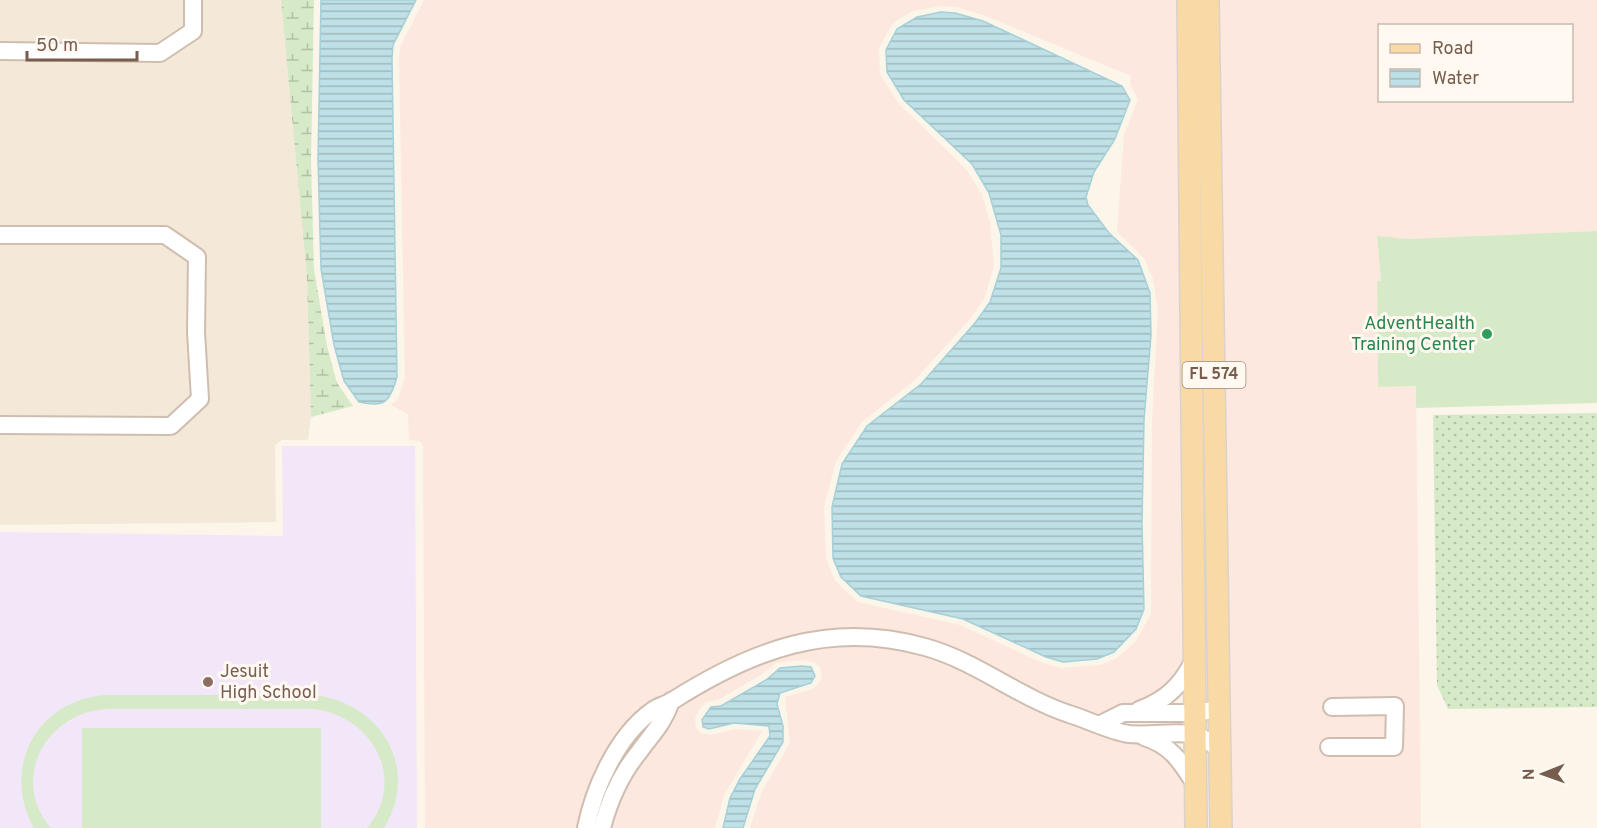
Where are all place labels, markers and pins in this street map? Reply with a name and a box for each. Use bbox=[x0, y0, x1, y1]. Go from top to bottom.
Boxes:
place label: AdventHealth Training Center bbox=[1351, 313, 1475, 357]
marker: AdventHealth Training Center bbox=[1480, 327, 1494, 341]
place label: Jesuit High School bbox=[220, 661, 317, 705]
marker: Jesuit High School bbox=[201, 675, 215, 689]

